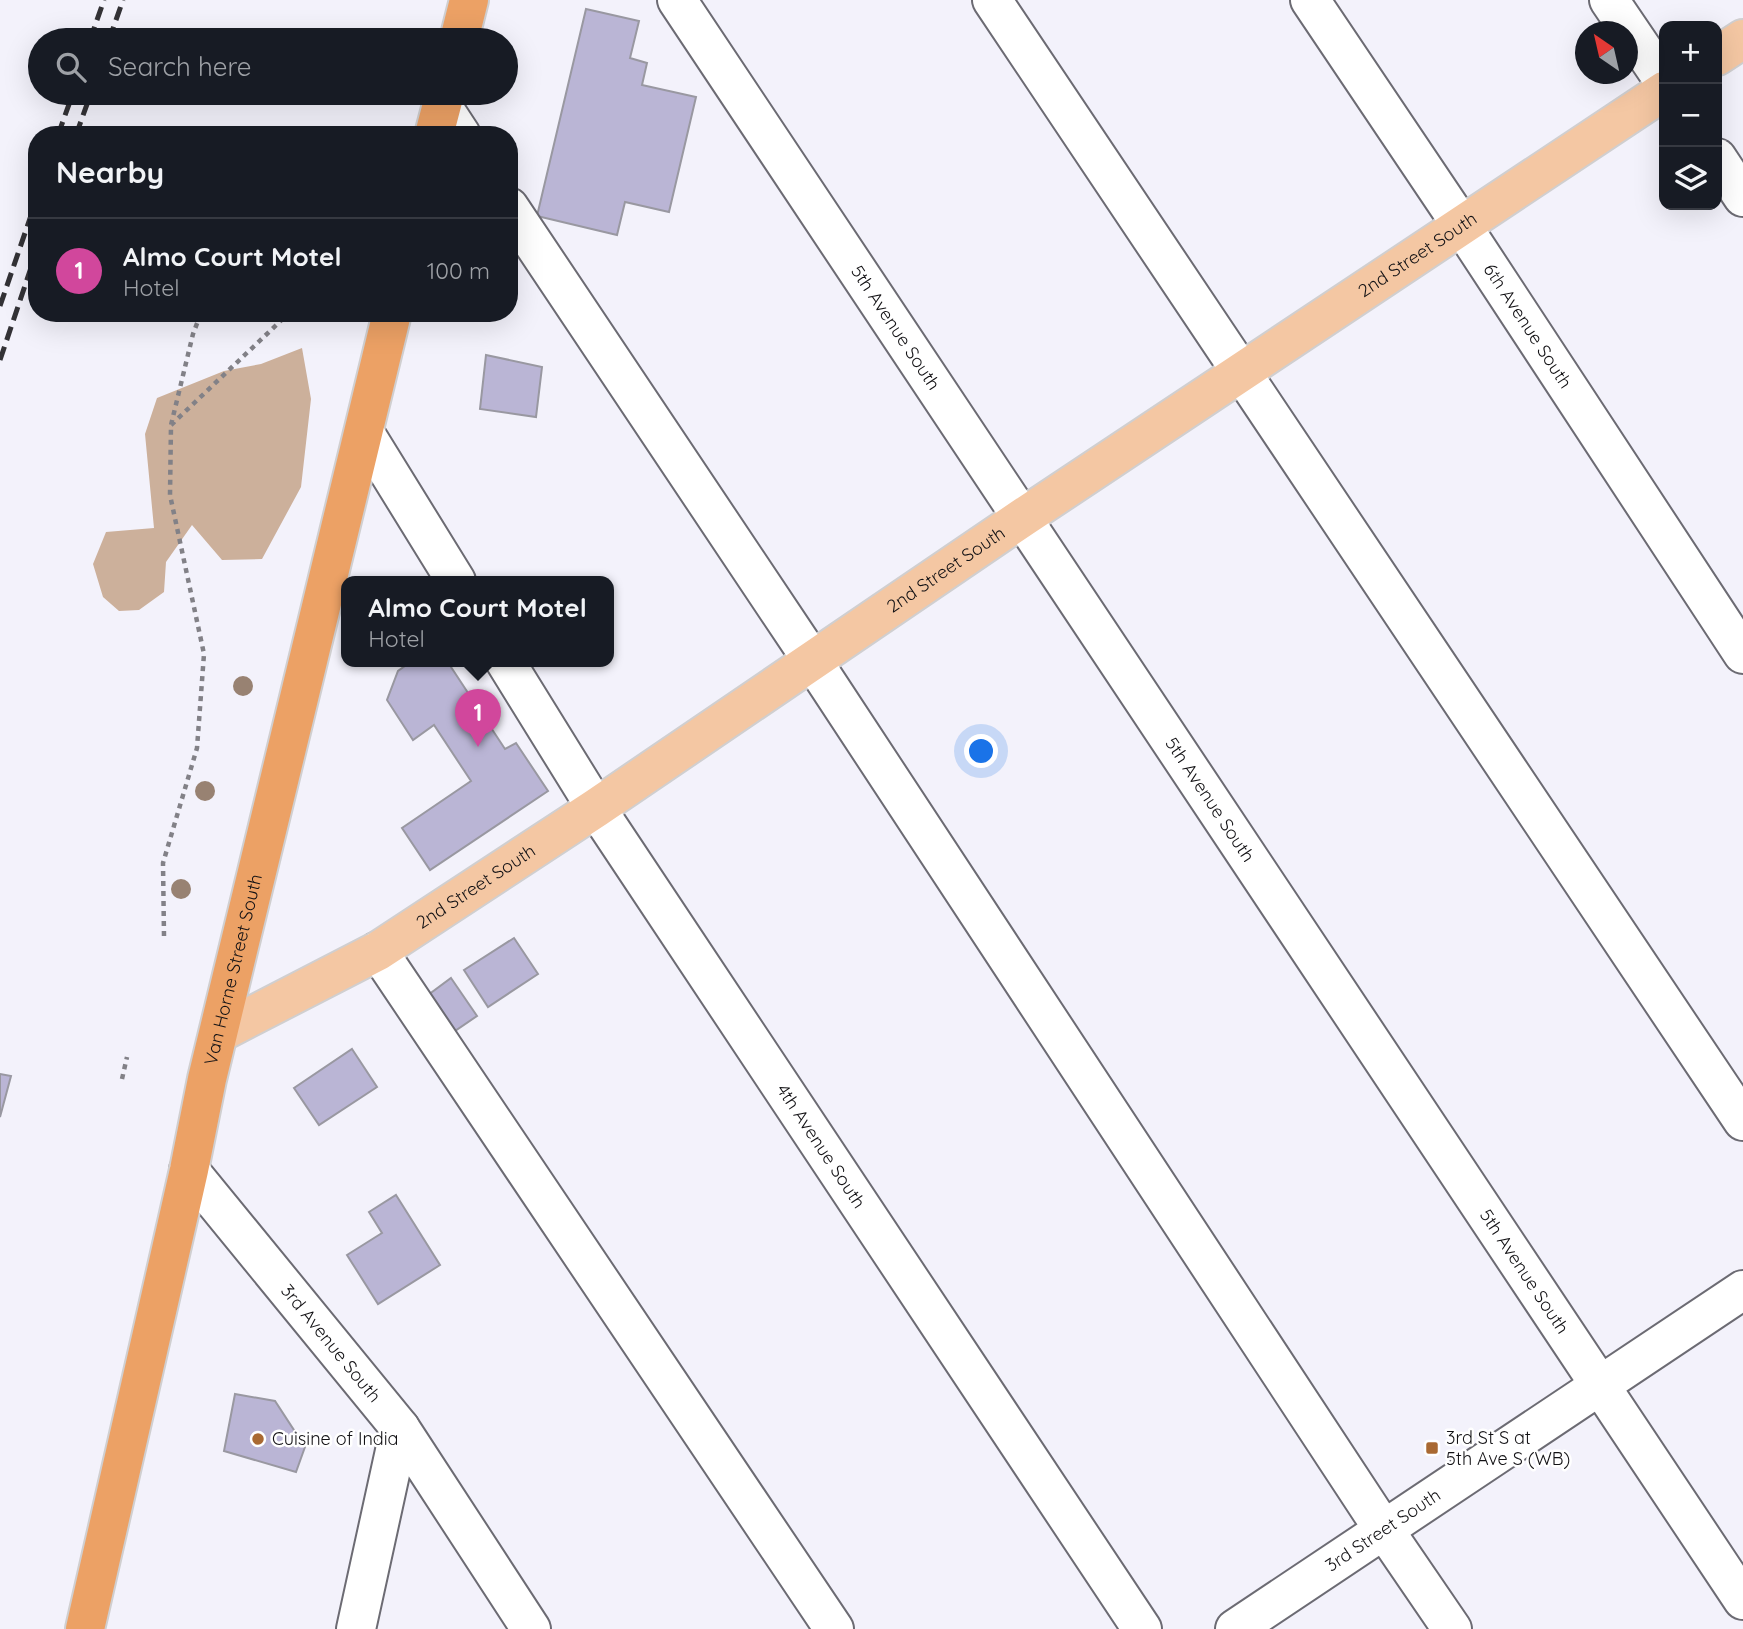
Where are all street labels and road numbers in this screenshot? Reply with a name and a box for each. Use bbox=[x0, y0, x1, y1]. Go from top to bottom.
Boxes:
street label: 2nd Street South bbox=[1353, 207, 1481, 302]
street label: 6th Avenue South bbox=[1479, 259, 1578, 393]
street label: 5th Avenue South bbox=[846, 261, 946, 394]
street label: 2nd Street South bbox=[882, 521, 1009, 618]
street label: 5th Avenue South bbox=[1160, 733, 1260, 866]
street label: 2nd Street South bbox=[412, 839, 540, 934]
street label: Van Horne Street South bbox=[199, 871, 267, 1067]
street label: 4th Avenue South bbox=[772, 1079, 871, 1213]
street label: 5th Avenue South bbox=[1475, 1205, 1574, 1338]
street label: 3rd Avenue South bbox=[276, 1279, 386, 1407]
street label: 3rd Street South bbox=[1321, 1483, 1445, 1576]

